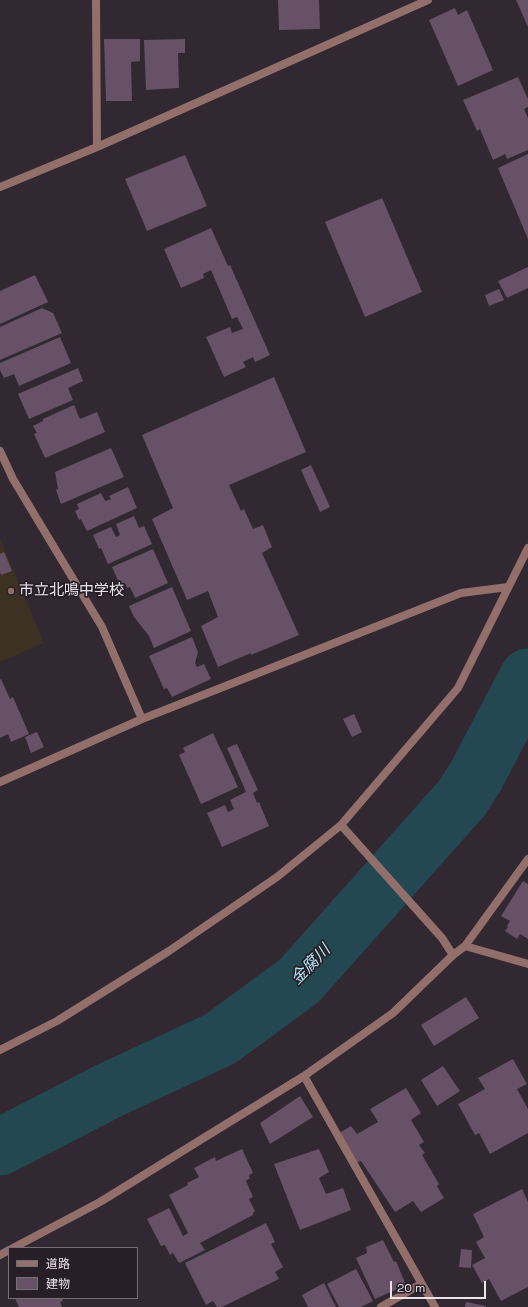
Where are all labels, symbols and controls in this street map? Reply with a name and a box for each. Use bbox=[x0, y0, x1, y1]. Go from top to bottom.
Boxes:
place label: 市立北鳴中学校 bbox=[19, 582, 124, 600]
marker: 市立北鳴中学校 bbox=[6, 586, 16, 596]
water label: 金腐川 bbox=[287, 941, 335, 989]
legend bbox=[8, 1247, 138, 1299]
text: 道路 bbox=[46, 1256, 70, 1272]
scale bar bbox=[392, 1273, 488, 1299]
text: 建物 bbox=[46, 1276, 70, 1292]
text: 20 m bbox=[397, 1280, 425, 1296]

